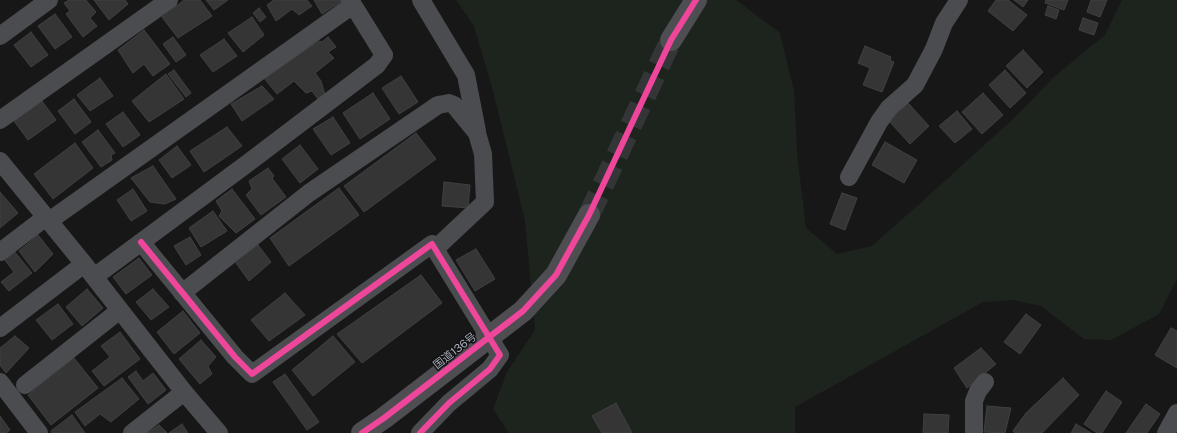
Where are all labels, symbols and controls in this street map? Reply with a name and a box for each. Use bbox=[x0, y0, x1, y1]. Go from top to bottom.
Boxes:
street label: 国道136号 bbox=[431, 330, 479, 372]

